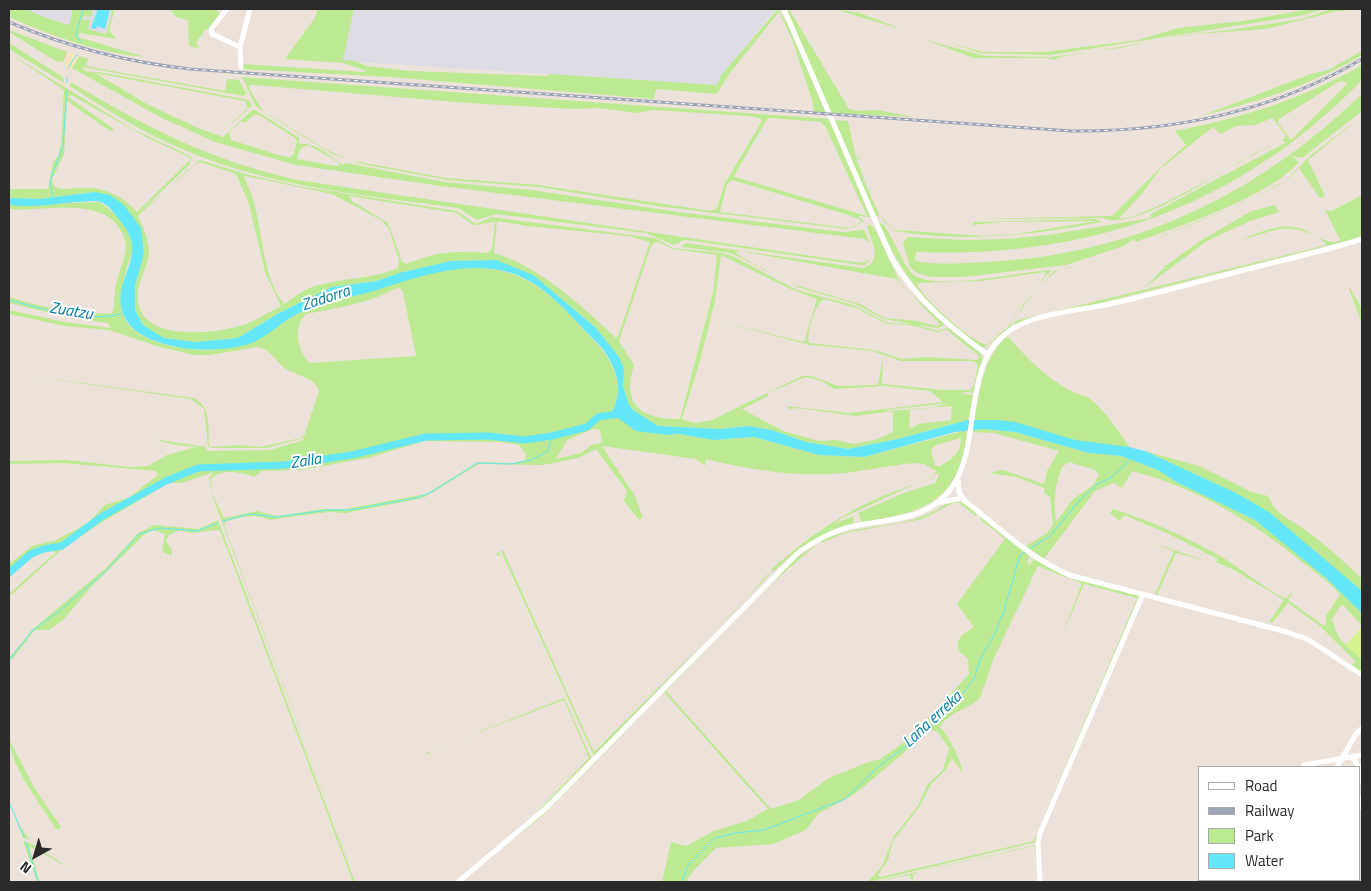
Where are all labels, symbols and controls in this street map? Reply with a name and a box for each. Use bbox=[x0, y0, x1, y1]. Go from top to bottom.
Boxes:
water label: Zadorra bbox=[299, 282, 353, 316]
water label: Zuatzu bbox=[48, 299, 94, 325]
water label: Zalla bbox=[289, 450, 323, 474]
water label: Laña erreka bbox=[899, 688, 967, 752]
legend bbox=[1198, 766, 1361, 881]
text: Road bbox=[1245, 774, 1277, 797]
text: Railway bbox=[1245, 799, 1295, 822]
text: Park bbox=[1245, 824, 1274, 847]
north arrow bbox=[10, 831, 60, 881]
text: Water bbox=[1245, 849, 1284, 872]
text: N bbox=[15, 857, 36, 879]

